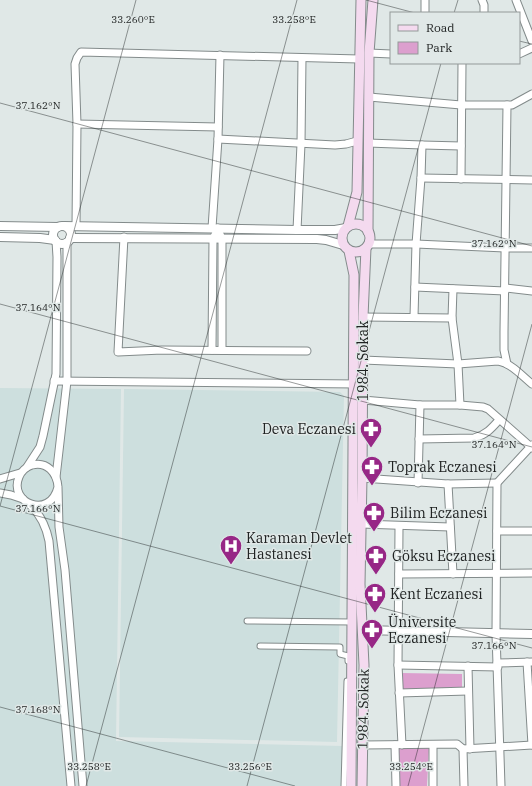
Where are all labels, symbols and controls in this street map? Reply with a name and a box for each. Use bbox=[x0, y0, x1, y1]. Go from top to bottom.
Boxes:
legend bbox=[390, 12, 520, 64]
text: 33.260°E bbox=[111, 13, 155, 26]
text: 33.258°E bbox=[272, 13, 316, 26]
text: Road bbox=[426, 20, 455, 35]
text: Park bbox=[426, 40, 452, 55]
text: 37.162°N bbox=[15, 99, 61, 112]
text: 37.162°N bbox=[471, 237, 517, 250]
text: 37.164°N bbox=[15, 301, 61, 314]
street label: 1984. Sokak bbox=[354, 320, 372, 401]
pharmacy icon: Deva Eczanesi bbox=[358, 416, 384, 449]
place label: Deva Eczanesi bbox=[262, 420, 356, 438]
text: 37.164°N bbox=[471, 438, 517, 451]
pharmacy icon: Toprak Eczanesi bbox=[359, 454, 385, 487]
place label: Toprak Eczanesi bbox=[388, 458, 497, 476]
pharmacy icon: Bilim Eczanesi bbox=[361, 500, 387, 533]
text: 37.166°N bbox=[15, 502, 61, 515]
place label: Bilim Eczanesi bbox=[390, 504, 488, 522]
place label: Karaman Devlet Hastanesi bbox=[246, 529, 352, 563]
hospital icon: Karaman Devlet Hastanesi bbox=[218, 533, 244, 566]
pharmacy icon: Göksu Eczanesi bbox=[363, 543, 389, 576]
place label: Göksu Eczanesi bbox=[392, 547, 495, 565]
pharmacy icon: Kent Eczanesi bbox=[362, 581, 388, 614]
place label: Kent Eczanesi bbox=[390, 585, 483, 603]
place label: Üniversite Eczanesi bbox=[388, 613, 456, 647]
pharmacy icon: Üniversite Eczanesi bbox=[359, 617, 385, 650]
text: 37.166°N bbox=[471, 639, 517, 652]
street label: 1984. Sokak bbox=[353, 668, 373, 750]
text: 37.168°N bbox=[15, 703, 61, 716]
text: 33.258°E bbox=[67, 760, 111, 773]
text: 33.256°E bbox=[228, 760, 272, 773]
text: 33.254°E bbox=[389, 760, 433, 773]

